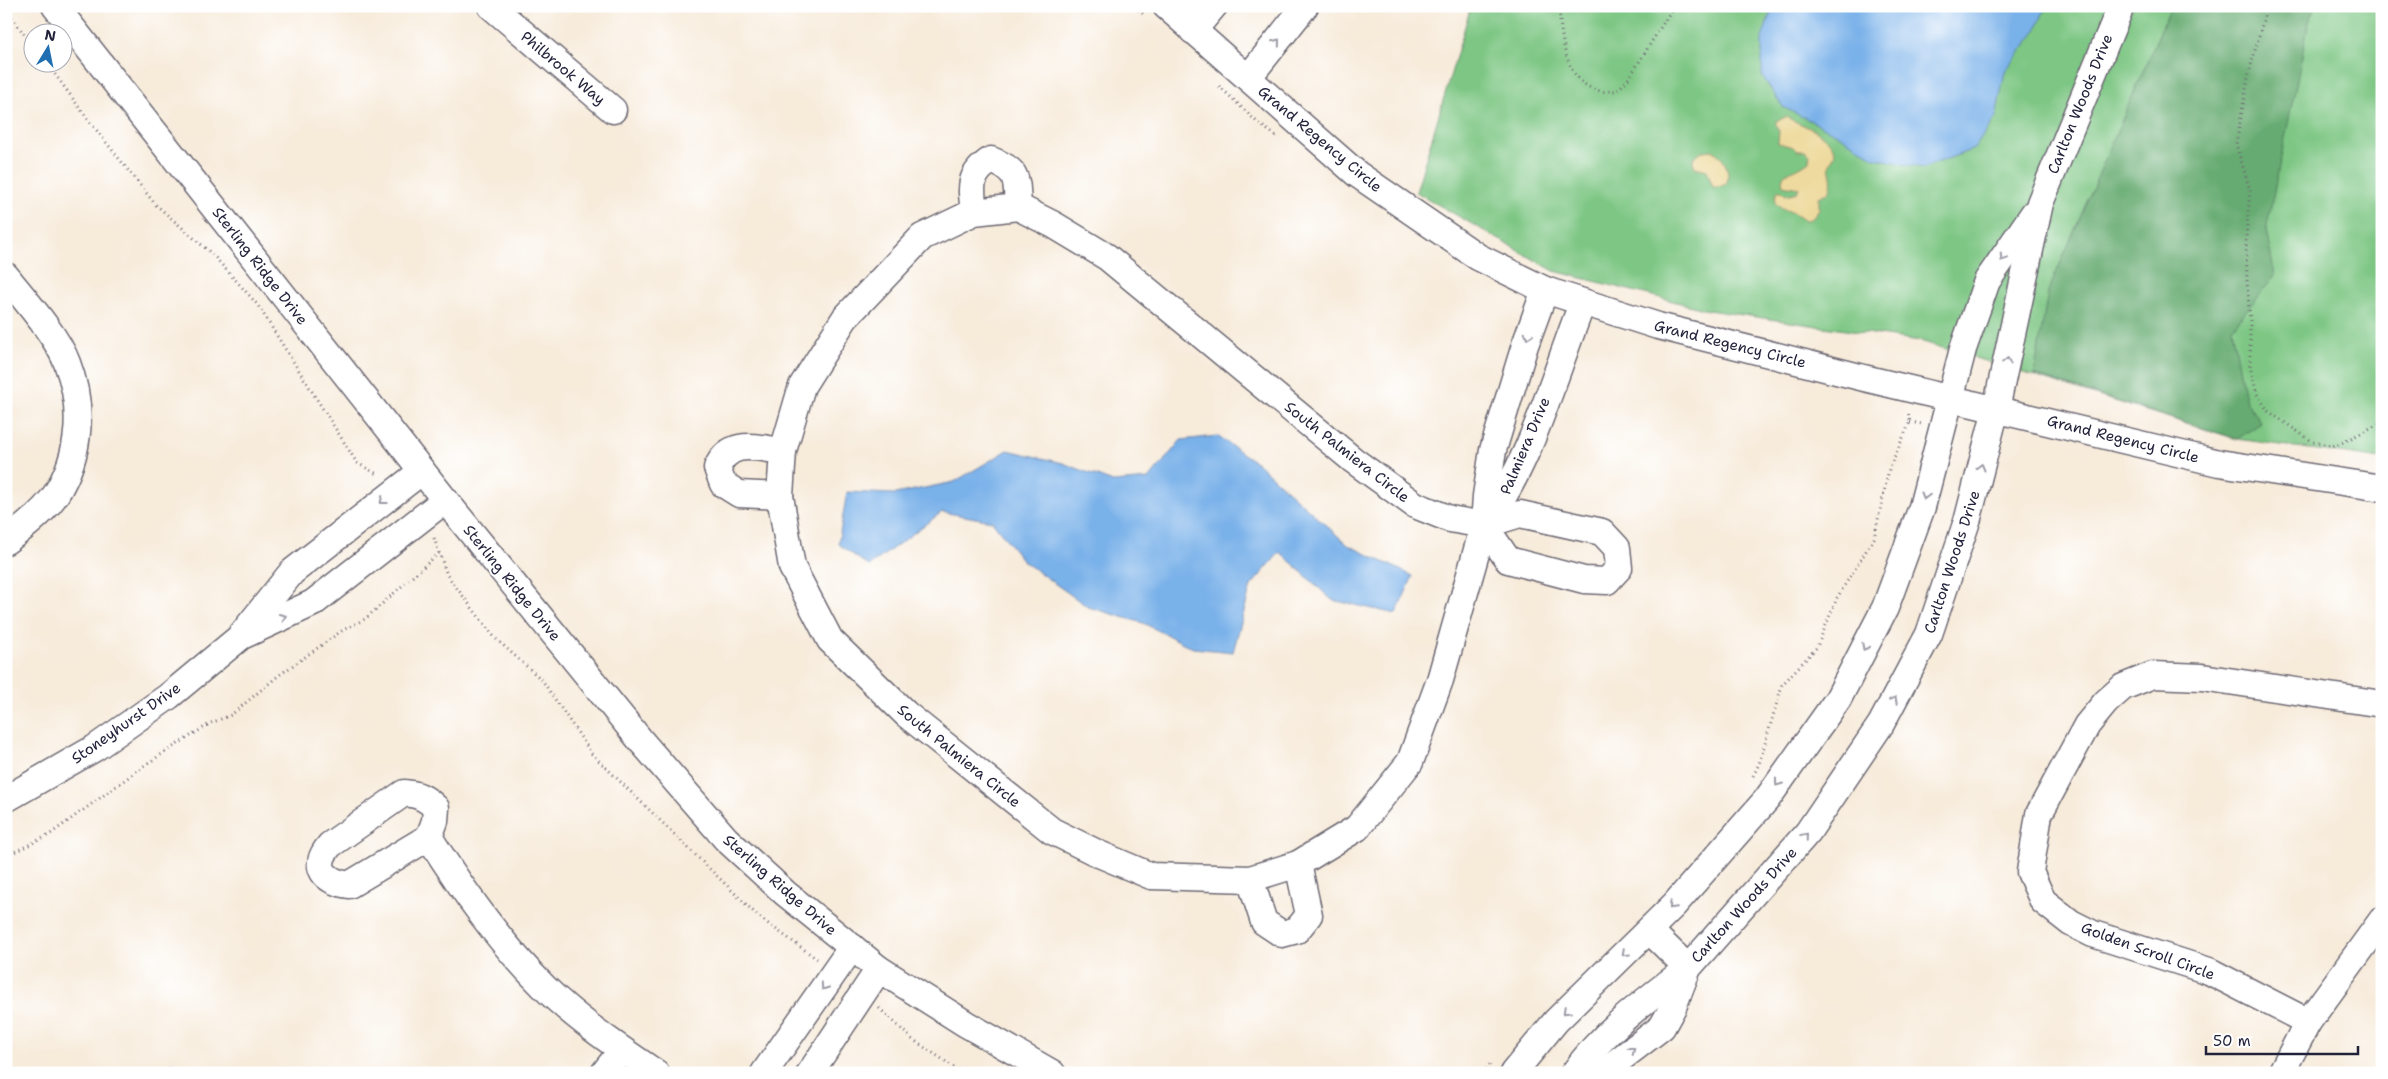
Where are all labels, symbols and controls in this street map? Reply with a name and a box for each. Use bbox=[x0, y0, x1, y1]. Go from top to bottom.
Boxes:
north arrow bbox=[22, 22, 72, 72]
text: N bbox=[43, 25, 57, 45]
street label: Philbrook Way bbox=[516, 27, 610, 109]
street label: Carlton Woods Drive bbox=[2043, 31, 2117, 177]
one-way arrow bbox=[1271, 39, 1279, 48]
street label: Grand Regency Circle bbox=[1254, 81, 1386, 197]
street label: Sterling Ridge Drive bbox=[208, 203, 312, 329]
one-way arrow bbox=[2000, 252, 2009, 261]
street label: Grand Regency Circle bbox=[1652, 315, 1808, 373]
one-way arrow bbox=[1524, 331, 1534, 340]
one-way arrow bbox=[2001, 357, 2012, 365]
street label: Palmiera Drive bbox=[1495, 394, 1555, 498]
street label: South Palmiera Circle bbox=[1280, 397, 1414, 507]
street label: Grand Regency Circle bbox=[2045, 410, 2201, 468]
one-way arrow bbox=[1975, 462, 1986, 471]
street label: Carlton Woods Drive bbox=[1919, 488, 1985, 636]
one-way arrow bbox=[1920, 491, 1931, 500]
one-way arrow bbox=[380, 495, 389, 503]
street label: Sterling Ridge Drive bbox=[459, 521, 565, 645]
one-way arrow bbox=[278, 613, 287, 623]
one-way arrow bbox=[1861, 641, 1871, 650]
street label: Stoneyhurst Drive bbox=[67, 678, 185, 768]
one-way arrow bbox=[1888, 696, 1898, 705]
street label: South Palmiera Circle bbox=[893, 700, 1025, 812]
one-way arrow bbox=[1775, 777, 1784, 787]
street label: Sterling Ridge Drive bbox=[719, 830, 841, 940]
one-way arrow bbox=[1799, 832, 1808, 841]
street label: Carlton Woods Drive bbox=[1687, 843, 1801, 967]
one-way arrow bbox=[1669, 901, 1678, 910]
street label: Golden Scroll Circle bbox=[2078, 917, 2218, 985]
one-way arrow bbox=[1621, 947, 1630, 956]
one-way arrow bbox=[821, 981, 830, 991]
one-way arrow bbox=[1563, 1005, 1572, 1014]
scale bar bbox=[2206, 1024, 2358, 1056]
text: 50 m bbox=[2213, 1031, 2251, 1051]
one-way arrow bbox=[1626, 1047, 1635, 1055]

